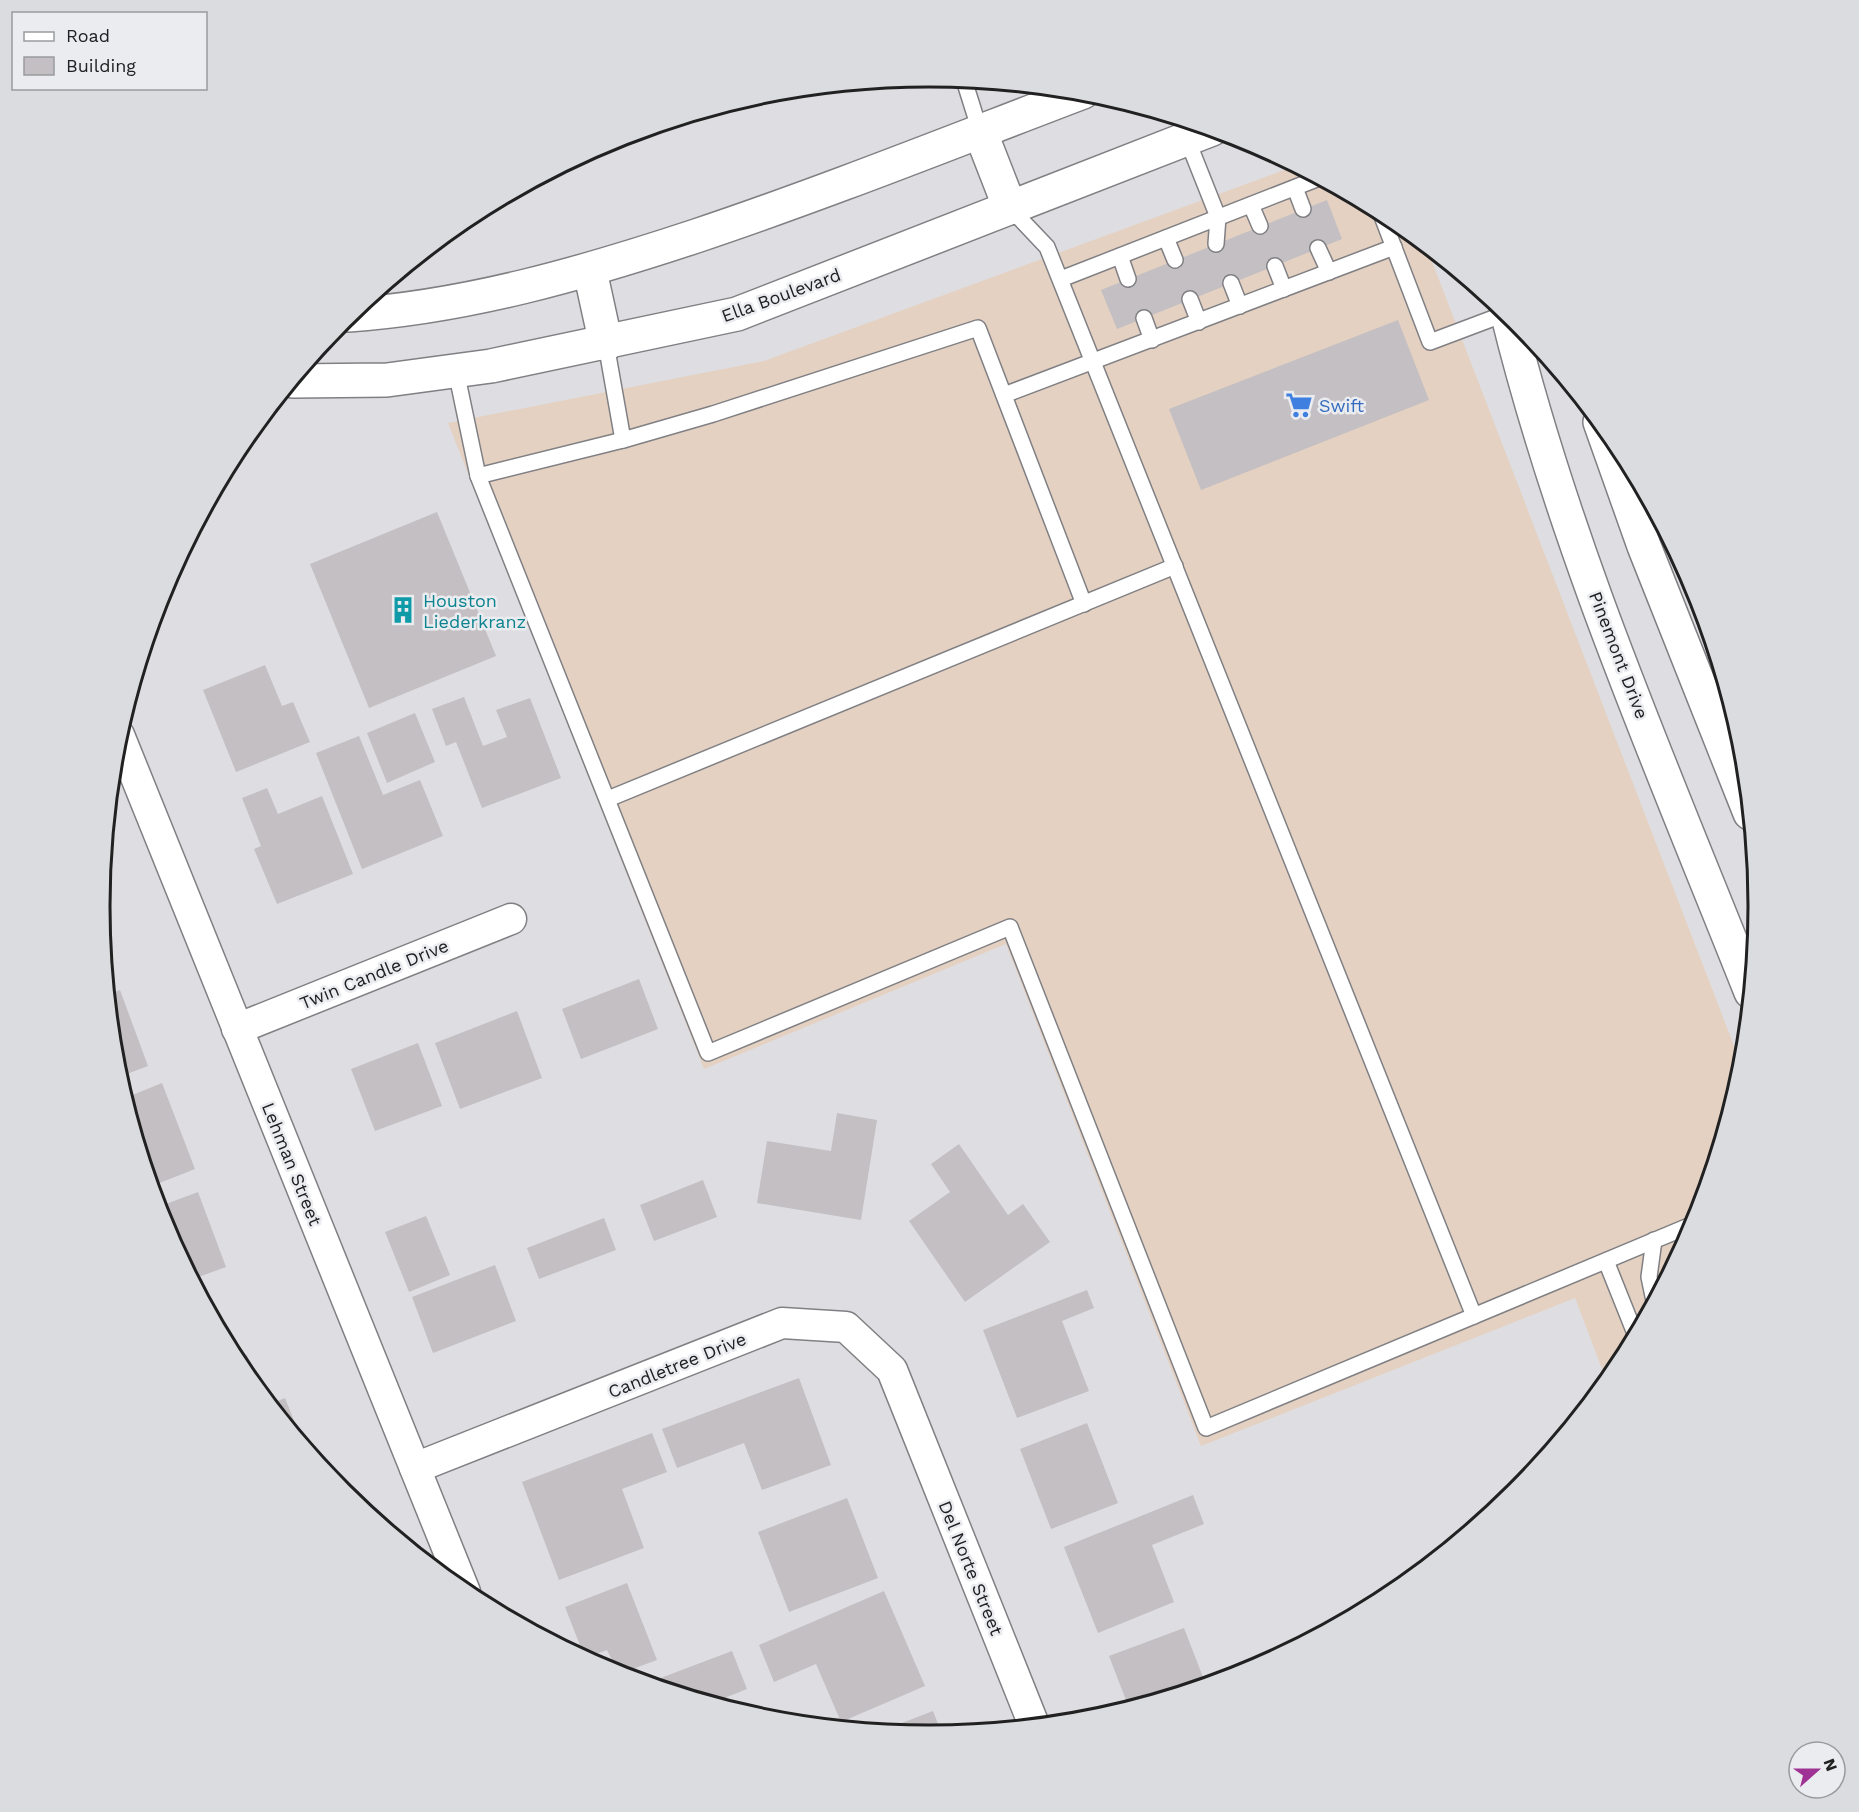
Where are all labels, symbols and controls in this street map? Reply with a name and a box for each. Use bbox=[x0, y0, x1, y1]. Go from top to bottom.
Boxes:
legend bbox=[12, 12, 207, 90]
text: Road bbox=[66, 25, 110, 46]
text: Building bbox=[66, 55, 136, 76]
street label: Ella Boulevard bbox=[719, 264, 843, 326]
supermarket icon: Swift bbox=[1284, 390, 1314, 420]
place label: Swift bbox=[1319, 395, 1365, 416]
street label: Pinemont Drive bbox=[1585, 588, 1653, 722]
place label: Houston Liederkranz bbox=[423, 590, 526, 632]
building icon: Houston Liederkranz bbox=[388, 595, 418, 625]
street label: Twin Candle Drive bbox=[297, 935, 451, 1013]
street label: Lehman Street bbox=[258, 1099, 326, 1229]
street label: Candletree Drive bbox=[605, 1328, 749, 1402]
street label: Del Norte Street bbox=[934, 1498, 1008, 1639]
north arrow bbox=[1787, 1740, 1847, 1800]
text: N bbox=[1820, 1756, 1842, 1774]

